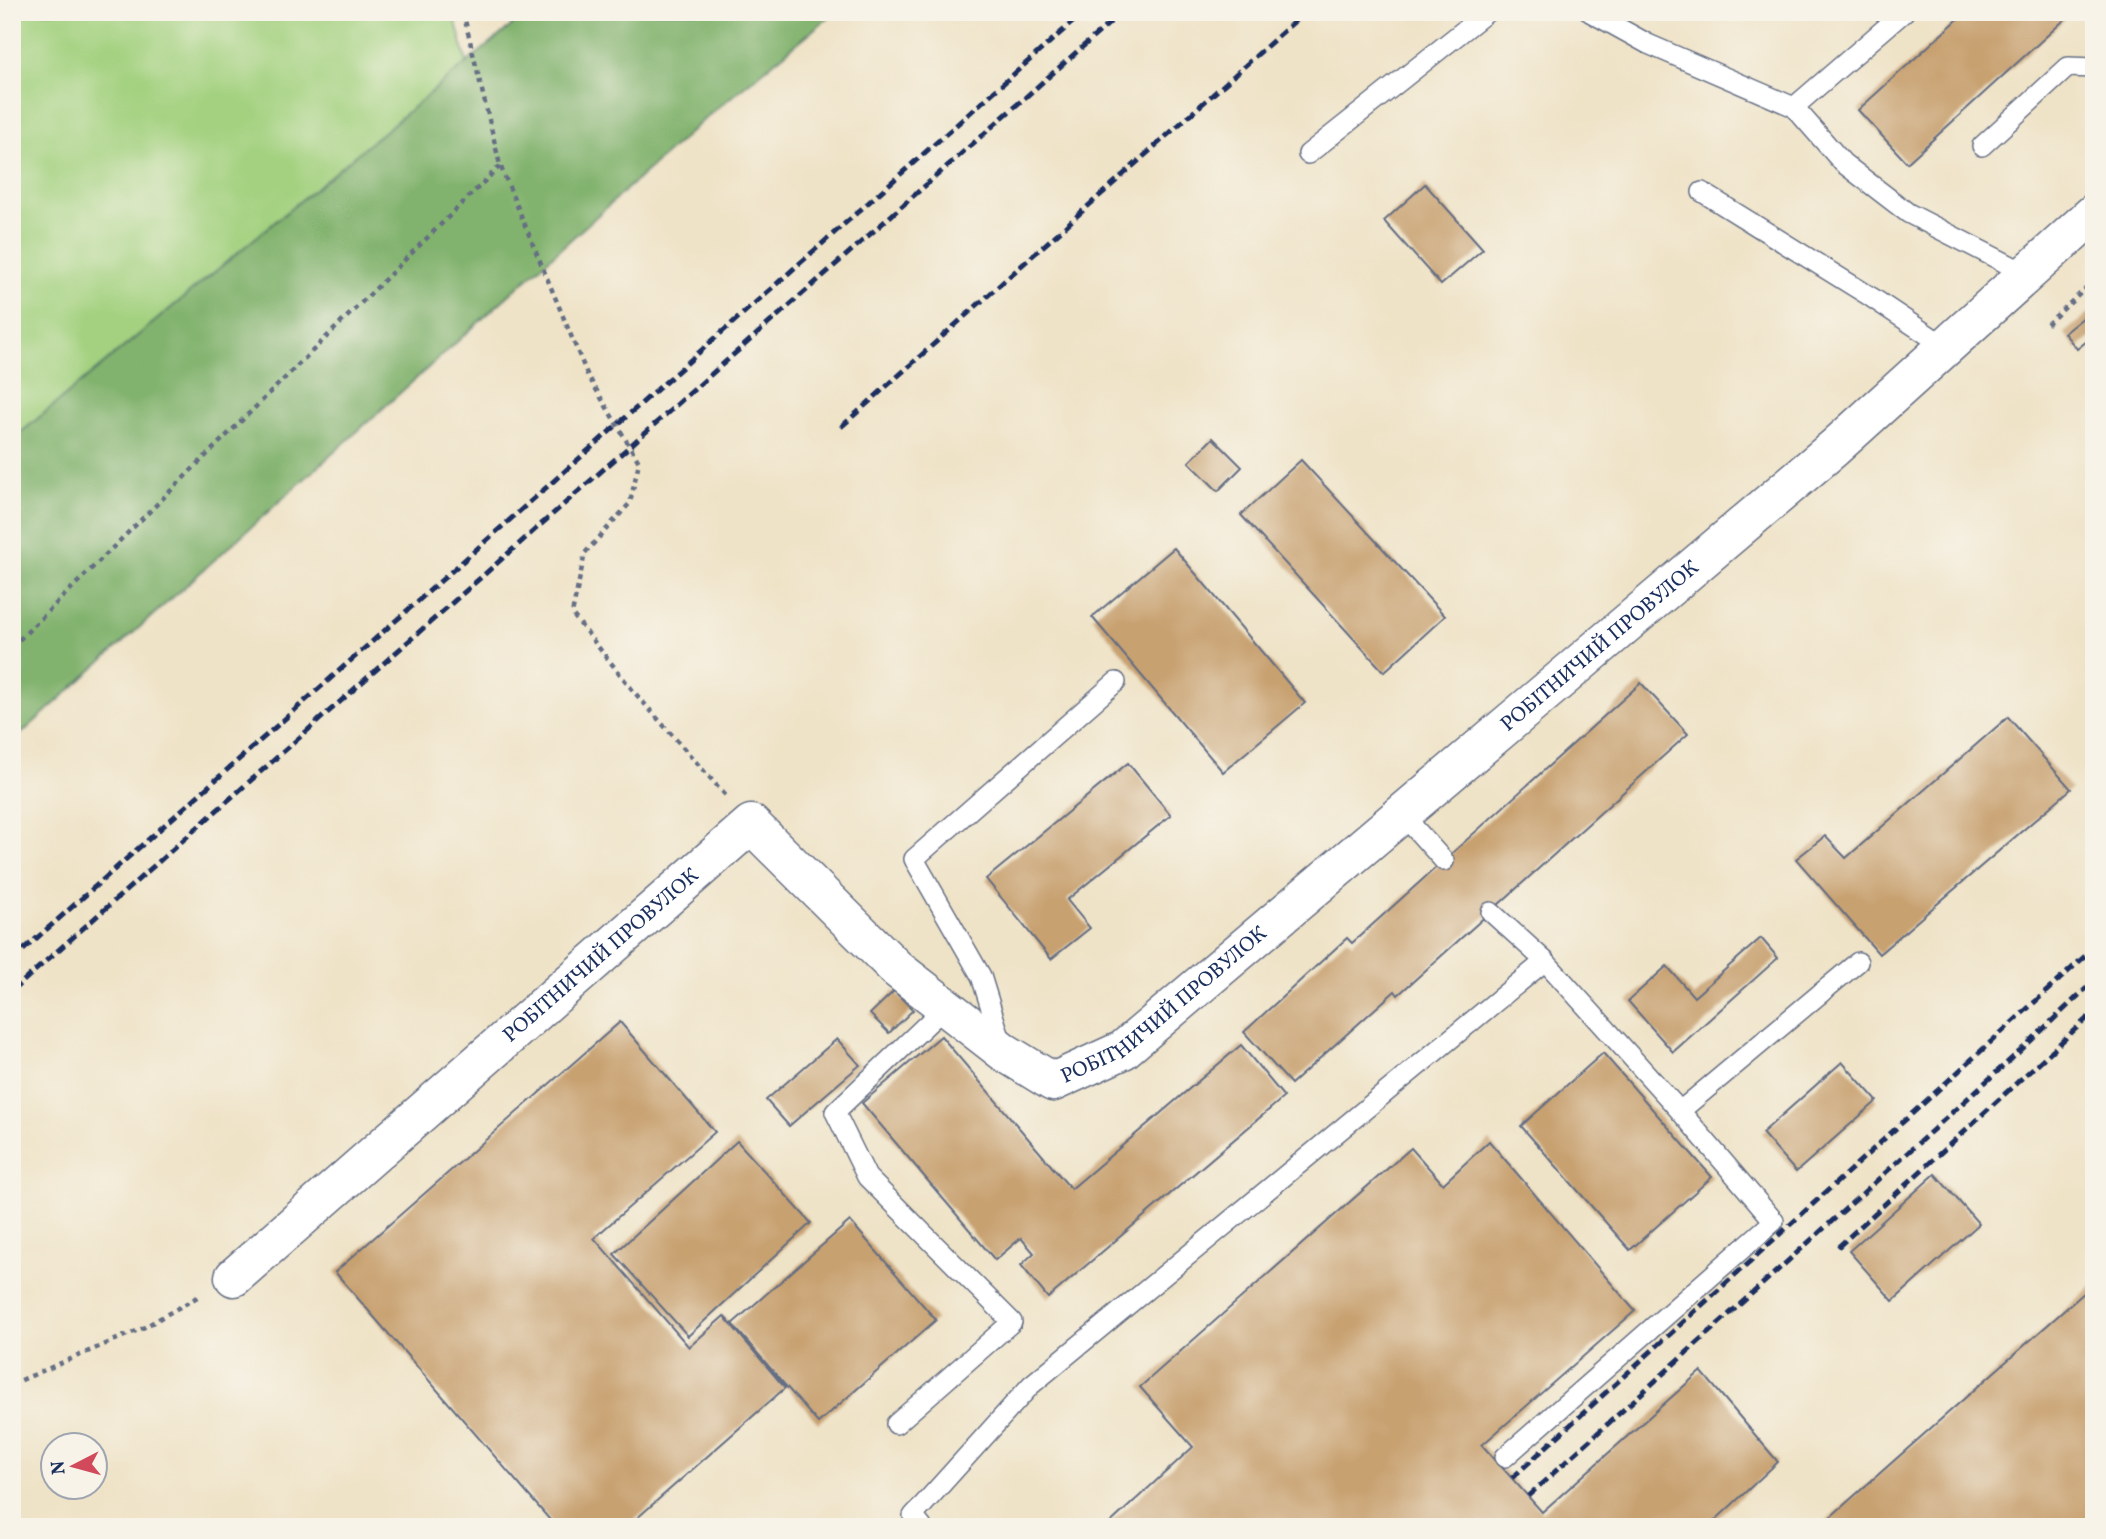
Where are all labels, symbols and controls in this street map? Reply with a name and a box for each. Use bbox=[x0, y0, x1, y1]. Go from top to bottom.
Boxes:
street label: РОБІТНИЧИЙ ПРОВУЛОК bbox=[1495, 554, 1705, 739]
street label: РОБІТНИЧИЙ ПРОВУЛОК bbox=[497, 862, 705, 1049]
street label: РОБІТНИЧИЙ ПРОВУЛОК bbox=[1056, 919, 1274, 1091]
north arrow bbox=[38, 1430, 108, 1500]
text: N bbox=[45, 1459, 73, 1476]

